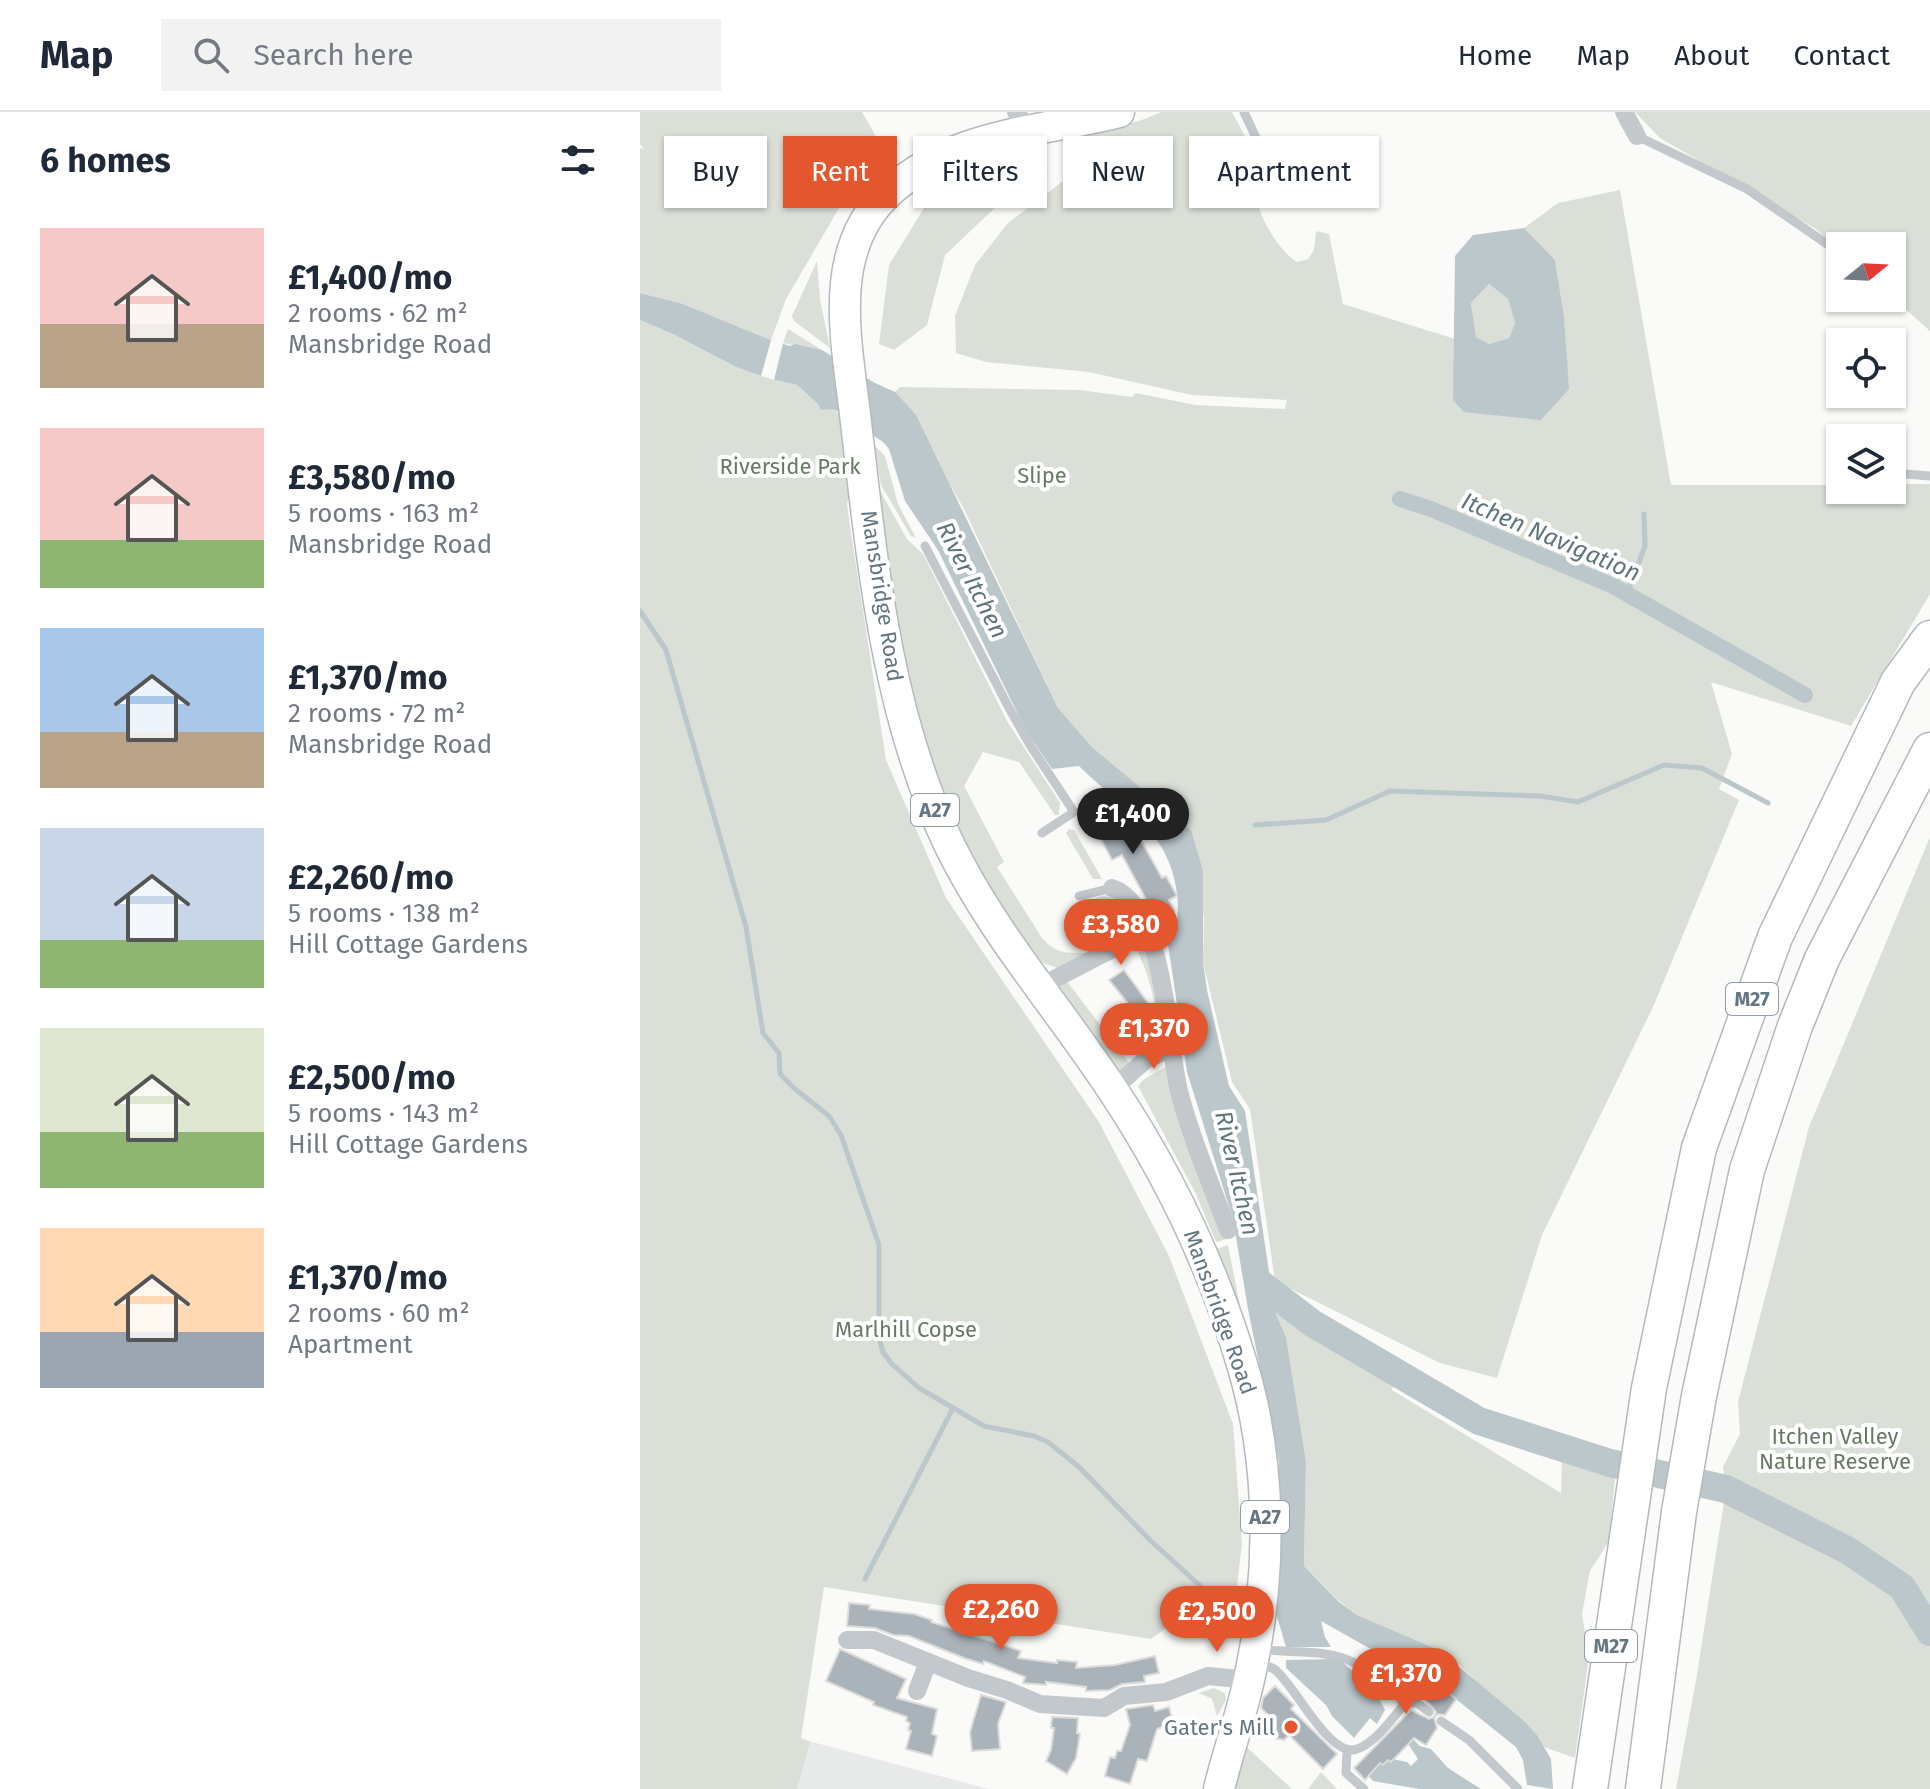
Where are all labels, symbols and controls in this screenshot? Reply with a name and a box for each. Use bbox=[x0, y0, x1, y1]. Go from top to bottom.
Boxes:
search box bbox=[161, 19, 721, 91]
text: Map bbox=[40, 32, 113, 78]
icon: search bbox=[189, 33, 233, 77]
text: Search here bbox=[253, 37, 414, 73]
text: Home bbox=[1458, 39, 1532, 72]
text: Map bbox=[1576, 39, 1630, 72]
text: About bbox=[1674, 39, 1749, 72]
text: Contact bbox=[1793, 39, 1890, 72]
chip: Buy bbox=[664, 136, 767, 208]
chip: Rent bbox=[783, 136, 897, 208]
chip: Filters bbox=[913, 136, 1047, 208]
chip: New bbox=[1063, 136, 1173, 208]
chip: Apartment bbox=[1189, 136, 1379, 208]
icon: filters bbox=[556, 138, 600, 182]
text: 6 homes bbox=[40, 140, 171, 181]
north arrow bbox=[1826, 232, 1906, 312]
map controls bbox=[1826, 232, 1906, 504]
text: £1,400/mo bbox=[288, 257, 452, 298]
icon: home bbox=[104, 260, 200, 356]
text: 2 rooms · 62 m² bbox=[288, 298, 468, 329]
button: locate bbox=[1826, 328, 1906, 408]
text: Mansbridge Road bbox=[288, 329, 492, 360]
button: layers bbox=[1826, 424, 1906, 504]
park label: Riverside Park bbox=[719, 453, 861, 480]
text: £3,580/mo bbox=[288, 457, 456, 498]
icon: home bbox=[104, 460, 200, 556]
park label: Slipe bbox=[1017, 462, 1067, 489]
water label: Itchen Navigation bbox=[1457, 487, 1645, 587]
text: 5 rooms · 163 m² bbox=[288, 498, 479, 529]
street label: Mansbridge Road bbox=[855, 509, 909, 683]
water label: River Itchen bbox=[931, 517, 1013, 643]
text: Mansbridge Road bbox=[288, 529, 492, 560]
text: £1,370/mo bbox=[288, 657, 448, 698]
icon: home bbox=[104, 660, 200, 756]
text: 2 rooms · 72 m² bbox=[288, 698, 465, 729]
text: Mansbridge Road bbox=[288, 729, 492, 760]
pin: £1,400 bbox=[1068, 788, 1198, 856]
road number: A27 bbox=[911, 794, 959, 826]
text: £1,400 bbox=[1095, 798, 1171, 829]
text: £2,260/mo bbox=[288, 857, 454, 898]
icon: home bbox=[104, 860, 200, 956]
text: 5 rooms · 138 m² bbox=[288, 898, 480, 929]
pin: £3,580 bbox=[1056, 899, 1186, 967]
text: £3,580 bbox=[1082, 909, 1160, 940]
text: Hill Cottage Gardens bbox=[288, 929, 528, 960]
road number: M27 bbox=[1726, 983, 1778, 1015]
pin: £1,370 bbox=[1089, 1003, 1219, 1071]
text: £1,370 bbox=[1118, 1013, 1190, 1044]
text: £2,500/mo bbox=[288, 1057, 456, 1098]
icon: home bbox=[104, 1060, 200, 1156]
text: 5 rooms · 143 m² bbox=[288, 1098, 479, 1129]
water label: River Itchen bbox=[1209, 1108, 1265, 1238]
text: Hill Cottage Gardens bbox=[288, 1129, 528, 1160]
street label: Mansbridge Road bbox=[1178, 1226, 1262, 1398]
text: £1,370/mo bbox=[288, 1257, 448, 1298]
icon: home bbox=[104, 1260, 200, 1356]
text: 2 rooms · 60 m² bbox=[288, 1298, 470, 1329]
park label: Marlhill Copse bbox=[835, 1316, 977, 1343]
text: Apartment bbox=[288, 1329, 413, 1360]
park label: Itchen Valley Nature Reserve bbox=[1759, 1423, 1911, 1475]
road number: A27 bbox=[1241, 1501, 1289, 1533]
pin: £2,260 bbox=[936, 1584, 1066, 1652]
pin: £2,500 bbox=[1152, 1586, 1282, 1654]
text: £2,260 bbox=[962, 1594, 1040, 1625]
text: £2,500 bbox=[1178, 1596, 1256, 1627]
road number: M27 bbox=[1585, 1630, 1637, 1662]
pin: £1,370 bbox=[1341, 1648, 1471, 1716]
text: £1,370 bbox=[1370, 1658, 1442, 1689]
place label: Gater's Mill bbox=[1164, 1714, 1275, 1741]
marker: Gater's Mill bbox=[1282, 1718, 1300, 1736]

